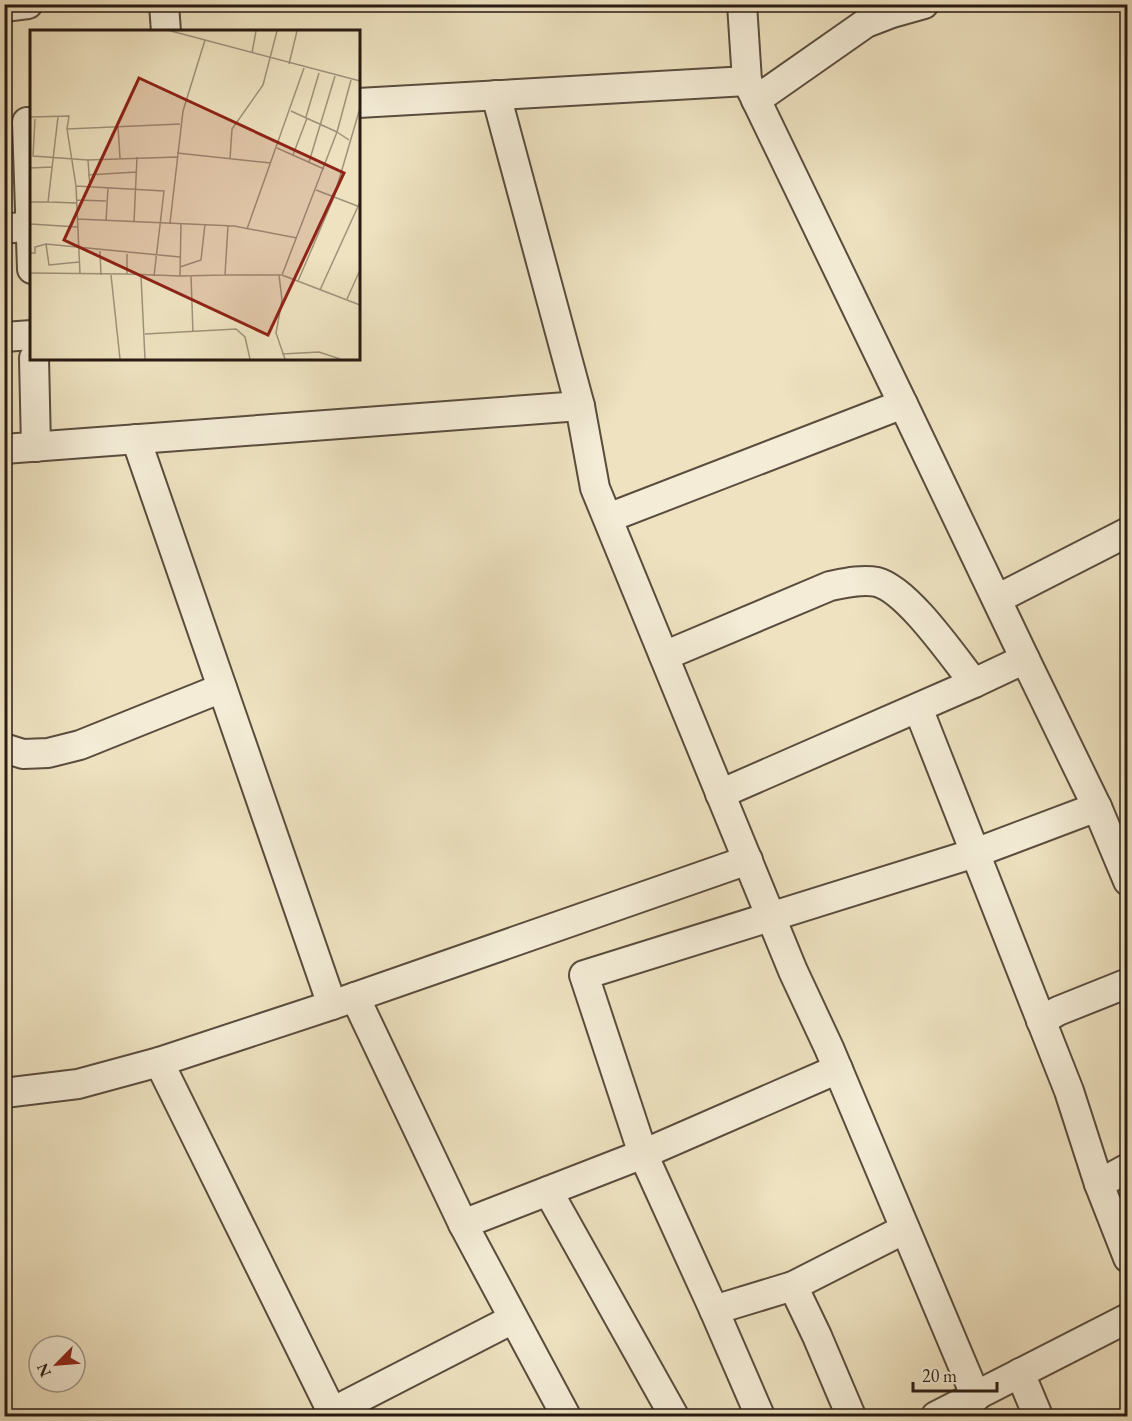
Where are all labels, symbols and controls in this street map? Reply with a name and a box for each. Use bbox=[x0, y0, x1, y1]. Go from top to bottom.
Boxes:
inset map bbox=[30, 30, 360, 360]
north arrow bbox=[27, 1334, 87, 1394]
scale bar bbox=[913, 1355, 997, 1393]
text: N bbox=[32, 1360, 56, 1380]
text: 20 m bbox=[922, 1364, 957, 1387]

